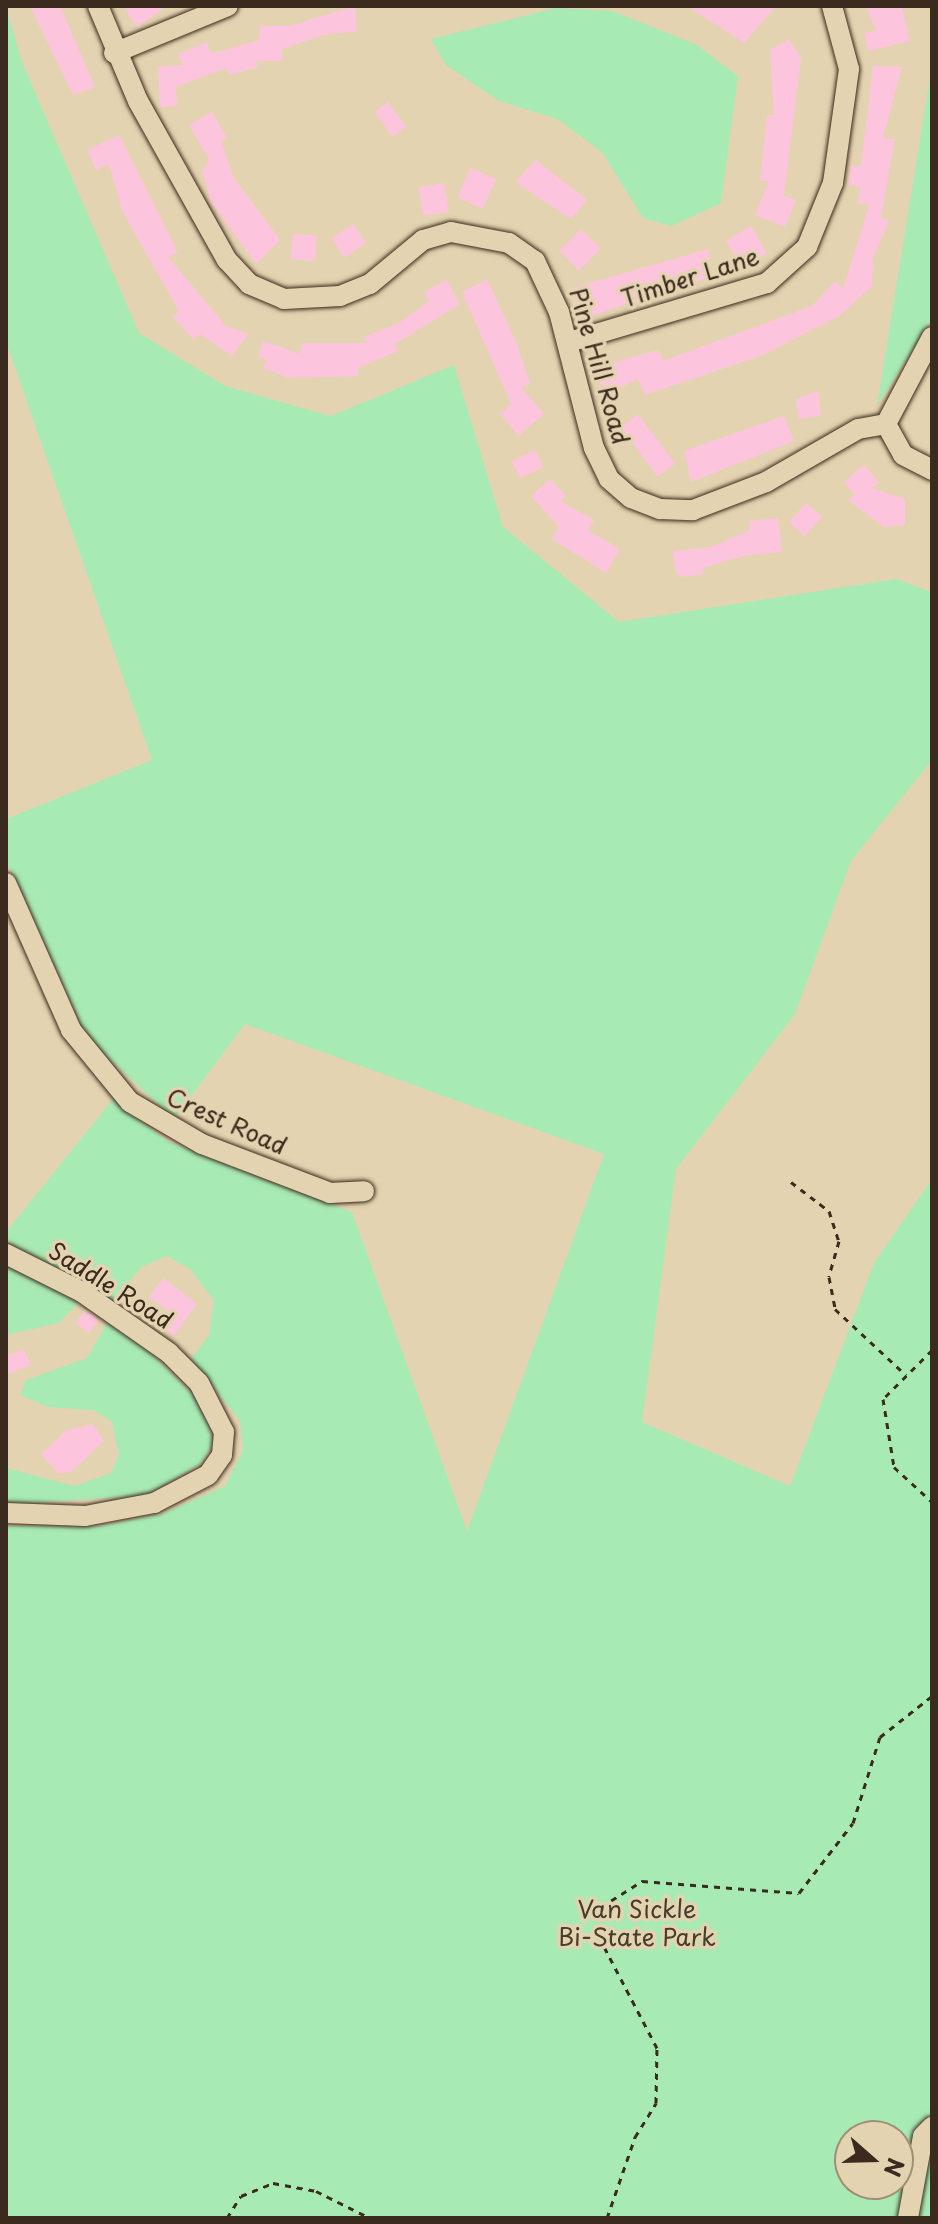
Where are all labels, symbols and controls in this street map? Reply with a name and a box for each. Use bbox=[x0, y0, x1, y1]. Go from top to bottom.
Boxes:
street label: Timber Lane bbox=[617, 241, 763, 313]
street label: Pine Hill Road bbox=[564, 285, 636, 447]
street label: Crest Road bbox=[163, 1082, 291, 1160]
street label: Saddle Road bbox=[43, 1235, 179, 1335]
park label: Van Sickle Bi-State Park bbox=[558, 1895, 716, 1951]
north arrow bbox=[834, 2120, 914, 2200]
text: N bbox=[877, 2154, 914, 2182]

